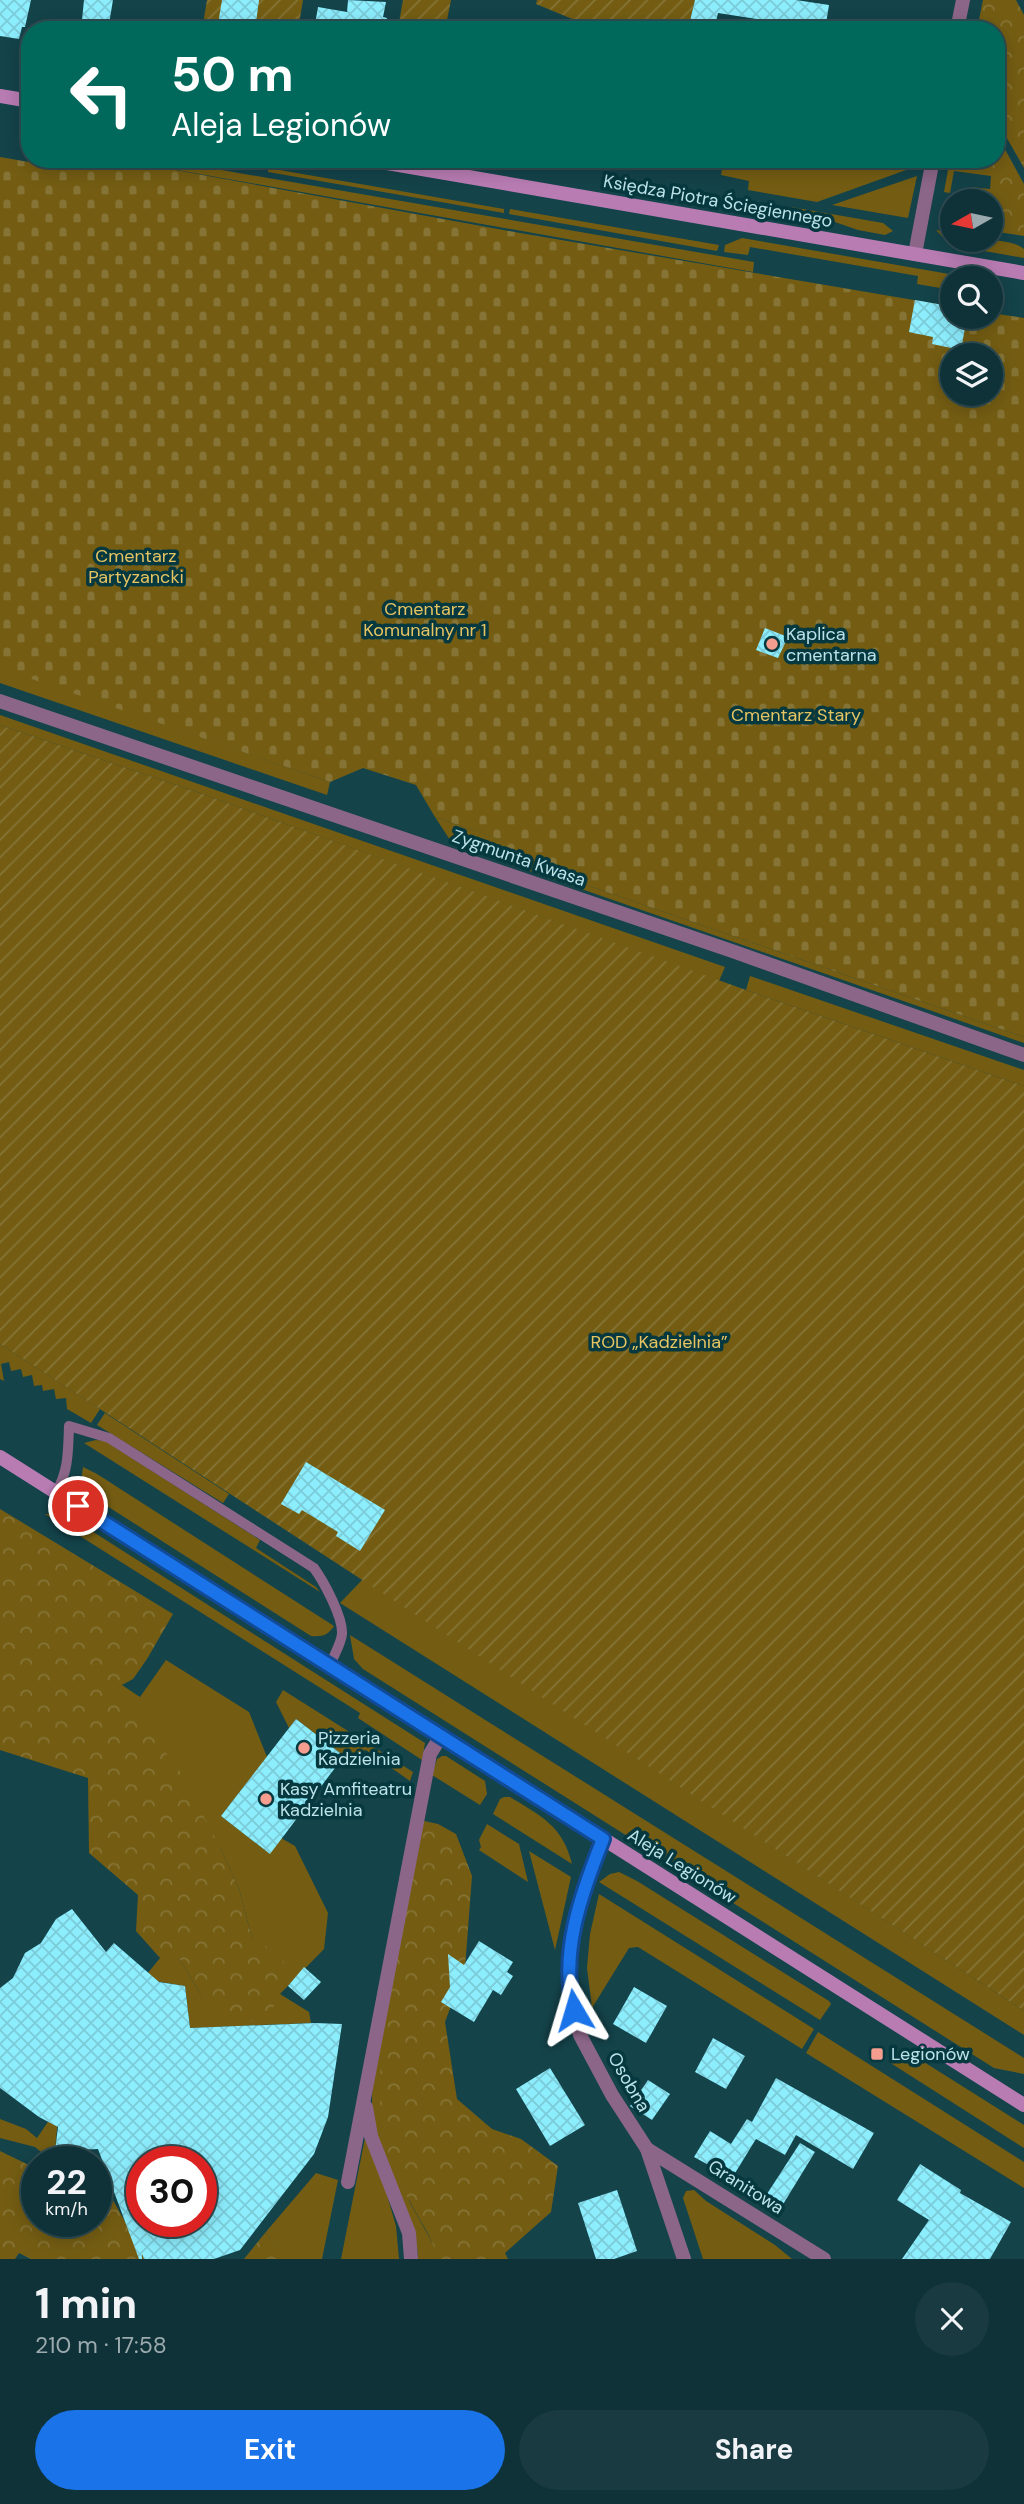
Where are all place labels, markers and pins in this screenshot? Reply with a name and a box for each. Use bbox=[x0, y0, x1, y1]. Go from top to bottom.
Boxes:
place label: Kaplica cmentarna bbox=[786, 622, 877, 667]
marker: Kaplica cmentarna bbox=[764, 636, 780, 652]
pin bbox=[48, 1476, 108, 1536]
place label: Pizzeria Kadzielnia bbox=[318, 1726, 400, 1771]
marker: Pizzeria Kadzielnia bbox=[296, 1740, 312, 1756]
place label: Kasy Amfiteatru Kadzielnia bbox=[280, 1777, 412, 1822]
marker: Kasy Amfiteatru Kadzielnia bbox=[258, 1791, 274, 1807]
place label: Legionów bbox=[891, 2042, 970, 2066]
marker: Legionów bbox=[869, 2046, 885, 2062]

